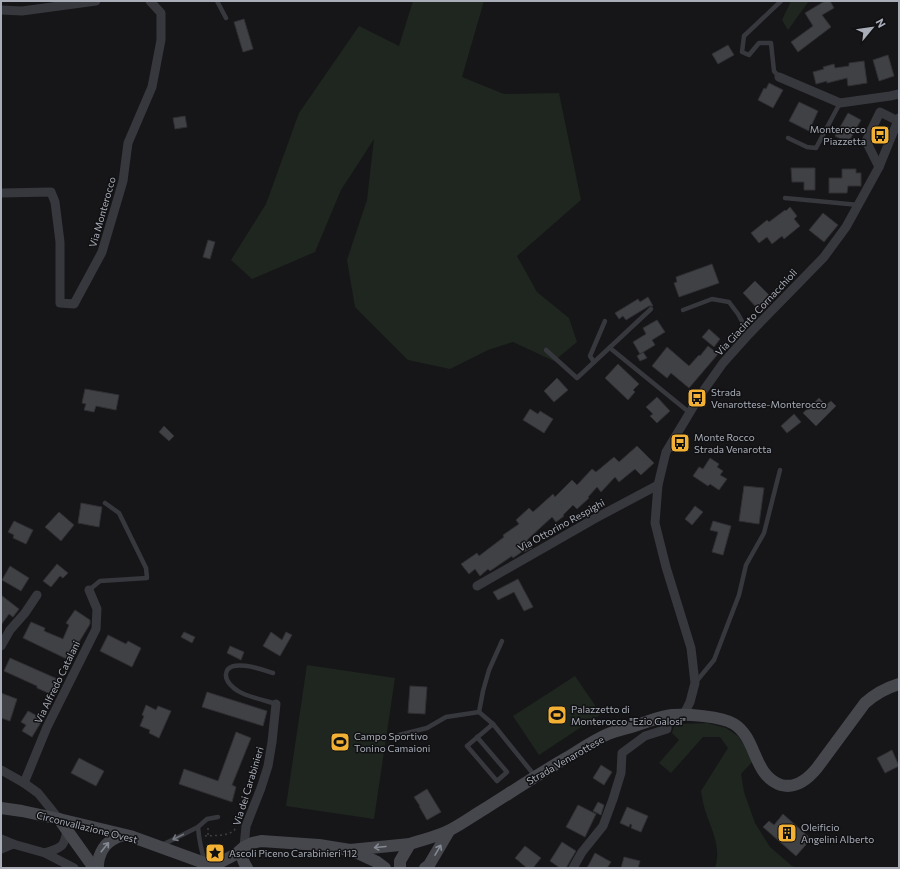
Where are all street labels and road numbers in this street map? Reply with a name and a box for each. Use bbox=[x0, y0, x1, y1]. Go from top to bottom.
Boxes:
street label: Via Monterocco bbox=[86, 175, 118, 249]
street label: Via Giacinto Cornacchioli bbox=[713, 266, 799, 358]
street label: Via Ottorino Respighi bbox=[515, 496, 607, 554]
street label: Via Alfredo Catalani bbox=[32, 639, 82, 725]
street label: Strada Venarottese bbox=[524, 733, 606, 787]
street label: Via dei Carabinieri bbox=[230, 745, 266, 827]
street label: Circonvallazione Ovest bbox=[35, 809, 139, 845]

